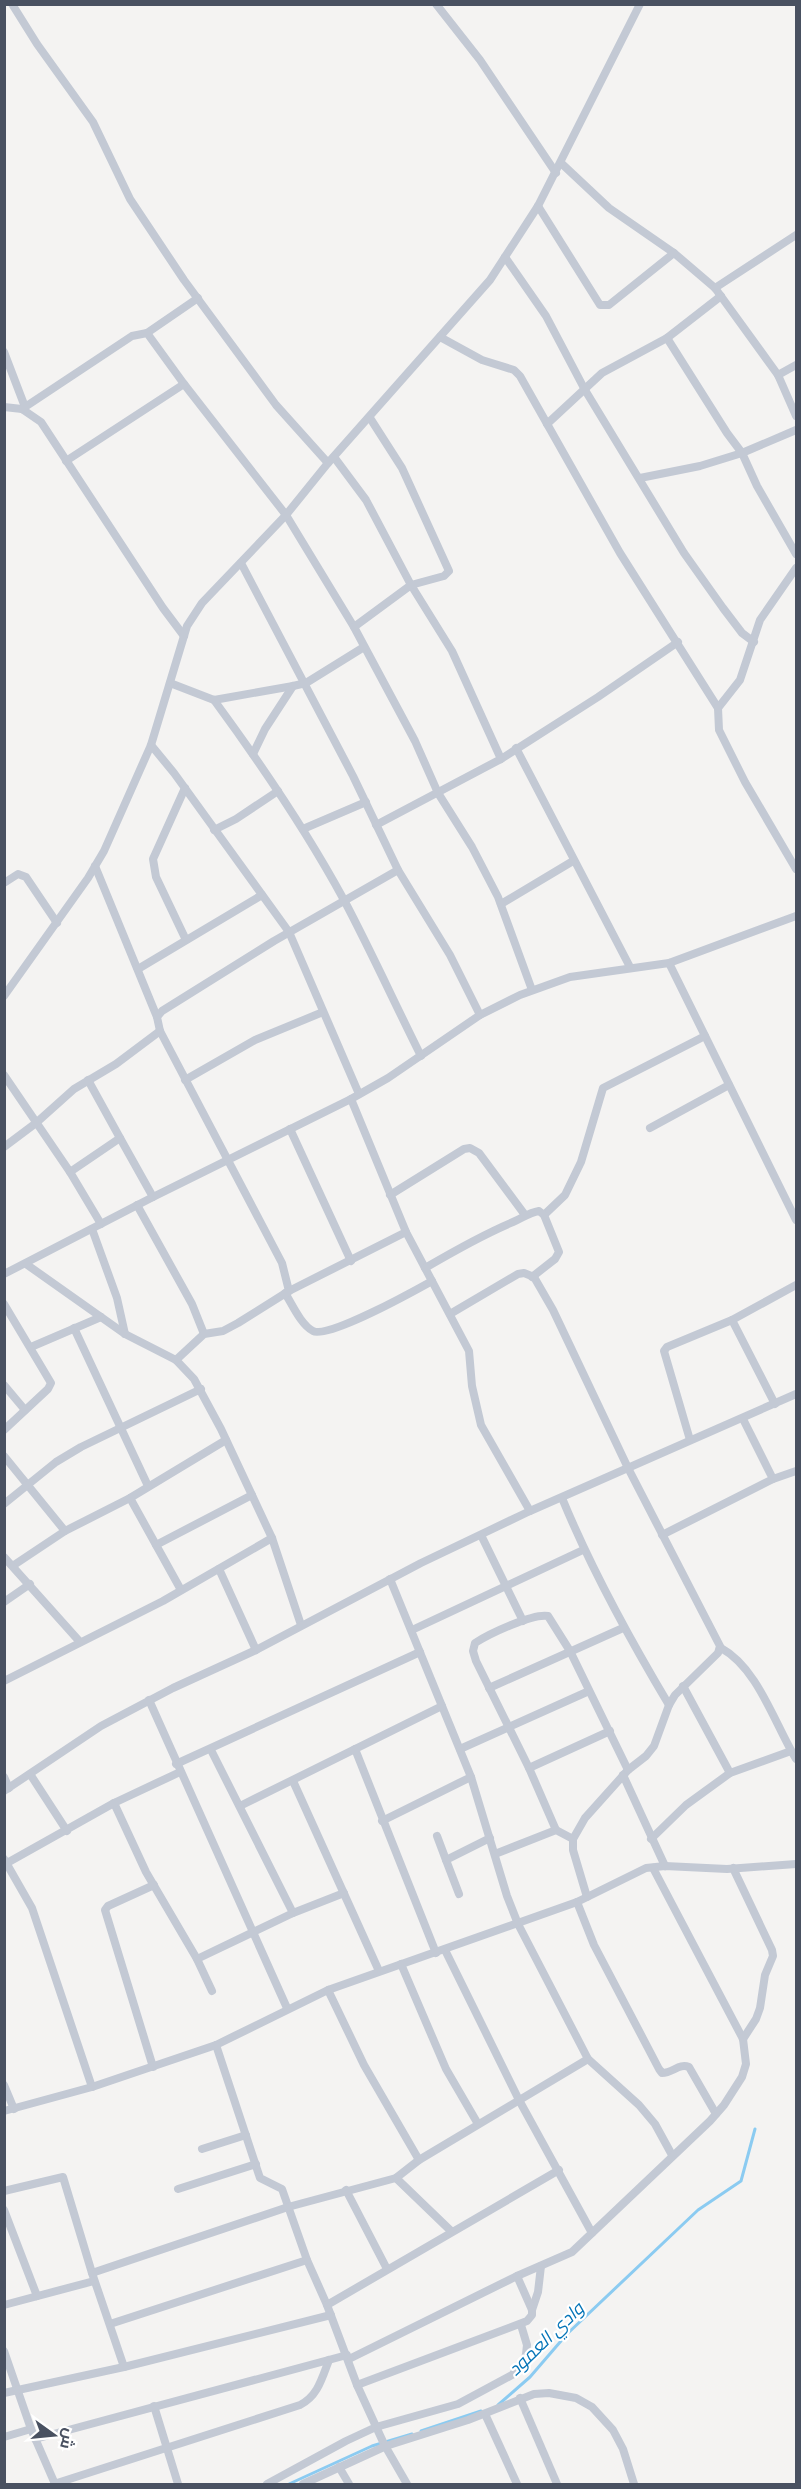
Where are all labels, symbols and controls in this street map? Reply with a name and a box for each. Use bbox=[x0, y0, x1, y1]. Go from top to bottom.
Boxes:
water label: وادي العمود bbox=[504, 2297, 591, 2382]
north arrow bbox=[24, 2405, 84, 2465]
text: ش bbox=[56, 2426, 80, 2451]

